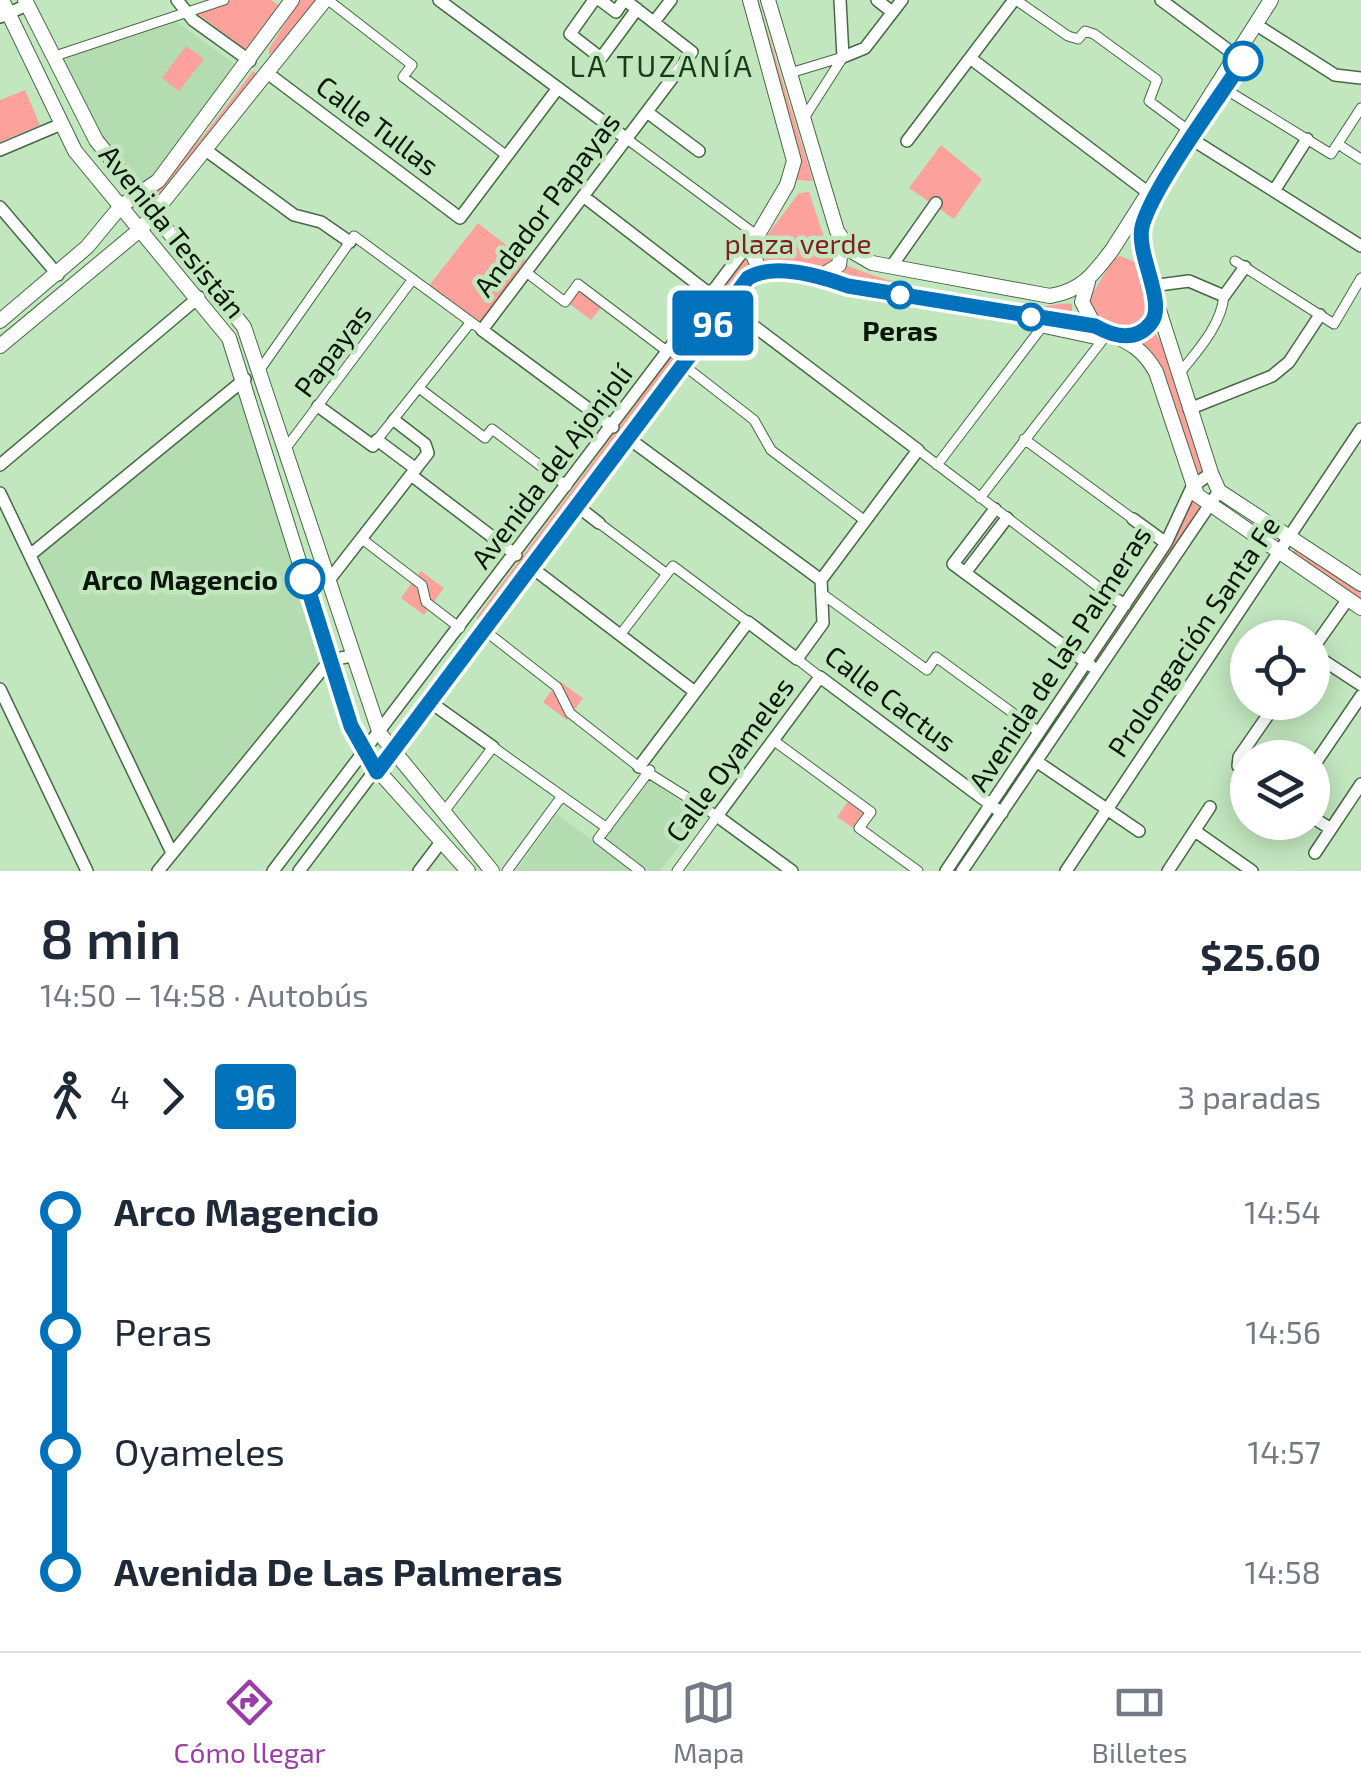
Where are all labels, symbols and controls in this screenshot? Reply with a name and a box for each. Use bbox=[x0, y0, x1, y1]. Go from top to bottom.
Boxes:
unlabelled marker bbox=[1224, 42, 1262, 80]
district label: LA TUZANÍA bbox=[569, 47, 755, 83]
street label: Calle Tullas bbox=[310, 68, 446, 182]
street label: Andador Papayas bbox=[466, 105, 626, 303]
street label: Avenida Tesistán bbox=[93, 138, 253, 324]
park label: plaza verde bbox=[725, 226, 871, 260]
marker: Peras bbox=[887, 282, 913, 308]
line badge: 96 bbox=[668, 290, 758, 356]
street label: Papayas bbox=[286, 297, 378, 403]
text: 96 bbox=[692, 302, 734, 344]
unlabelled marker bbox=[1018, 304, 1044, 330]
place label: Peras bbox=[862, 313, 938, 347]
street label: Avenida del Ajonjolí bbox=[463, 357, 639, 575]
street label: Prolongación Santa Fe bbox=[1100, 509, 1286, 763]
street label: Avenida de las Palmeras bbox=[960, 519, 1158, 797]
marker: Arco Magencio bbox=[286, 560, 324, 598]
place label: Arco Magencio bbox=[83, 562, 278, 596]
map controls bbox=[1230, 620, 1330, 840]
button: locate bbox=[1230, 620, 1330, 720]
street label: Calle Cactus bbox=[819, 638, 963, 758]
street label: Calle Oyameles bbox=[658, 670, 800, 848]
button: layers bbox=[1230, 740, 1330, 840]
text: 8 min bbox=[40, 904, 181, 970]
text: $25.60 bbox=[1200, 933, 1321, 979]
text: 14:50 – 14:58 · Autobús bbox=[40, 975, 368, 1013]
icon: walk bbox=[40, 1069, 95, 1124]
icon: forward bbox=[145, 1069, 200, 1124]
text: 96 bbox=[235, 1075, 276, 1117]
text: 4 bbox=[110, 1077, 130, 1115]
text: 3 paradas bbox=[1177, 1077, 1321, 1115]
text: Arco Magencio bbox=[114, 1188, 379, 1234]
text: 14:54 bbox=[1244, 1192, 1321, 1230]
text: Peras bbox=[114, 1308, 212, 1354]
text: 14:56 bbox=[1246, 1312, 1321, 1350]
text: Oyameles bbox=[114, 1428, 285, 1474]
text: 14:57 bbox=[1247, 1432, 1321, 1470]
text: Avenida De Las Palmeras bbox=[114, 1548, 563, 1594]
text: 14:58 bbox=[1244, 1552, 1321, 1590]
tab: Cómo llegar bbox=[174, 1675, 326, 1769]
tab: Mapa bbox=[673, 1675, 744, 1769]
tab: Billetes bbox=[1092, 1675, 1187, 1769]

